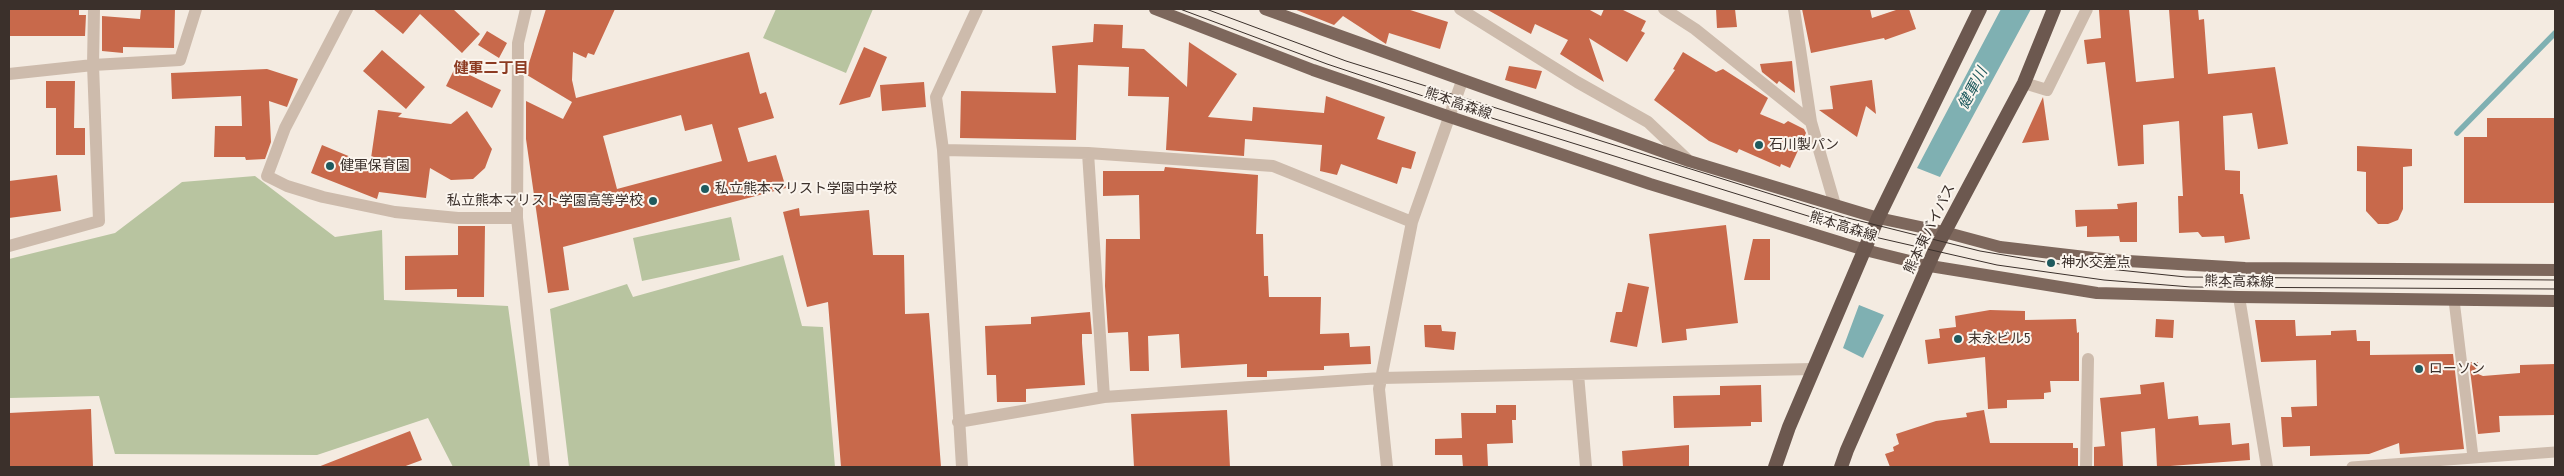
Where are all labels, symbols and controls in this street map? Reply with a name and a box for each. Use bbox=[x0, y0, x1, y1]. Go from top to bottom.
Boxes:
district label: 健軍二丁目 bbox=[454, 60, 528, 78]
water label: 健軍川 bbox=[1954, 65, 1992, 113]
street label: 熊本高森線 bbox=[1422, 85, 1494, 123]
place label: 石川製パン bbox=[1769, 137, 1839, 153]
marker: 石川製パン bbox=[1753, 139, 1765, 151]
place label: 健軍保育園 bbox=[340, 158, 410, 174]
marker: 健軍保育園 bbox=[324, 160, 336, 172]
place label: 私立熊本マリスト学園中学校 bbox=[715, 181, 897, 197]
street label: 熊本東バイパス bbox=[1901, 181, 1959, 277]
marker: 私立熊本マリスト学園中学校 bbox=[699, 183, 711, 195]
place label: 私立熊本マリスト学園高等学校 bbox=[447, 193, 643, 209]
marker: 私立熊本マリスト学園高等学校 bbox=[647, 195, 659, 207]
street label: 熊本高森線 bbox=[1807, 209, 1879, 245]
place label: 神水交差点 bbox=[2061, 255, 2131, 271]
marker: 神水交差点 bbox=[2045, 257, 2057, 269]
street label: 熊本高森線 bbox=[2204, 273, 2274, 291]
place label: 末永ビル5 bbox=[1968, 331, 2030, 347]
marker: 末永ビル5 bbox=[1952, 333, 1964, 345]
place label: ローソン bbox=[2429, 361, 2485, 377]
marker: ローソン bbox=[2413, 363, 2425, 375]

